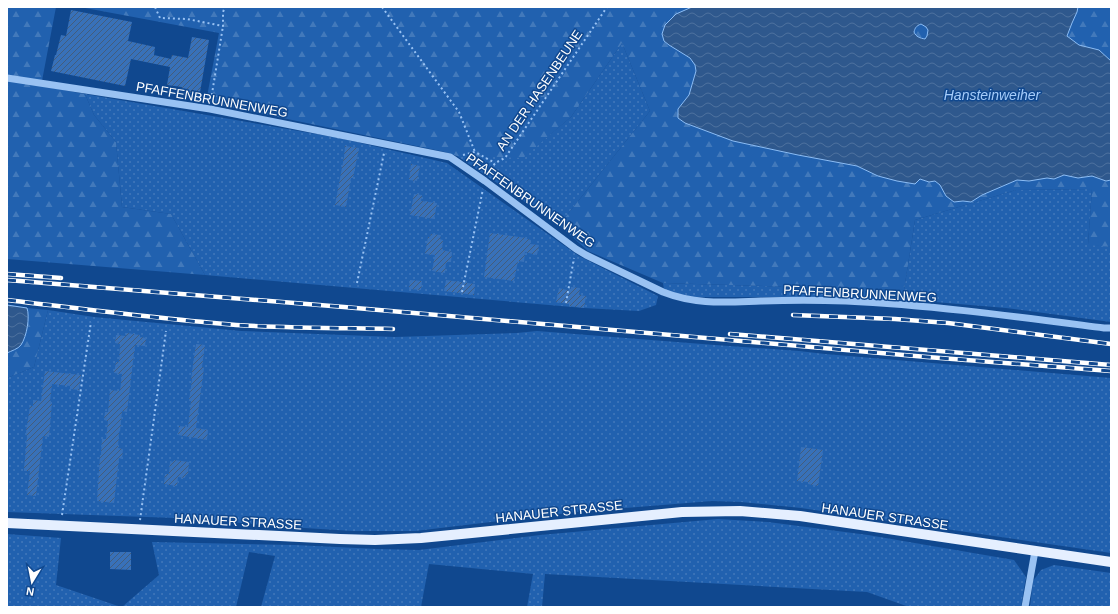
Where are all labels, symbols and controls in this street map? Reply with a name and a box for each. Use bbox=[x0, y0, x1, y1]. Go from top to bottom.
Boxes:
street label: AN DER HASENBEUNE bbox=[493, 27, 586, 153]
street label: PFAFFENBRUNNENWEG bbox=[135, 79, 289, 120]
water label: Hansteinweiher bbox=[944, 87, 1042, 103]
street label: PFAFFENBRUNNENWEG bbox=[463, 150, 598, 251]
street label: PFAFFENBRUNNENWEG bbox=[783, 282, 937, 305]
street label: HANAUER STRASSE bbox=[495, 497, 624, 526]
street label: HANAUER STRASSE bbox=[821, 500, 950, 533]
street label: HANAUER STRASSE bbox=[174, 511, 303, 532]
north arrow bbox=[12, 562, 52, 602]
text: N bbox=[25, 585, 35, 598]

